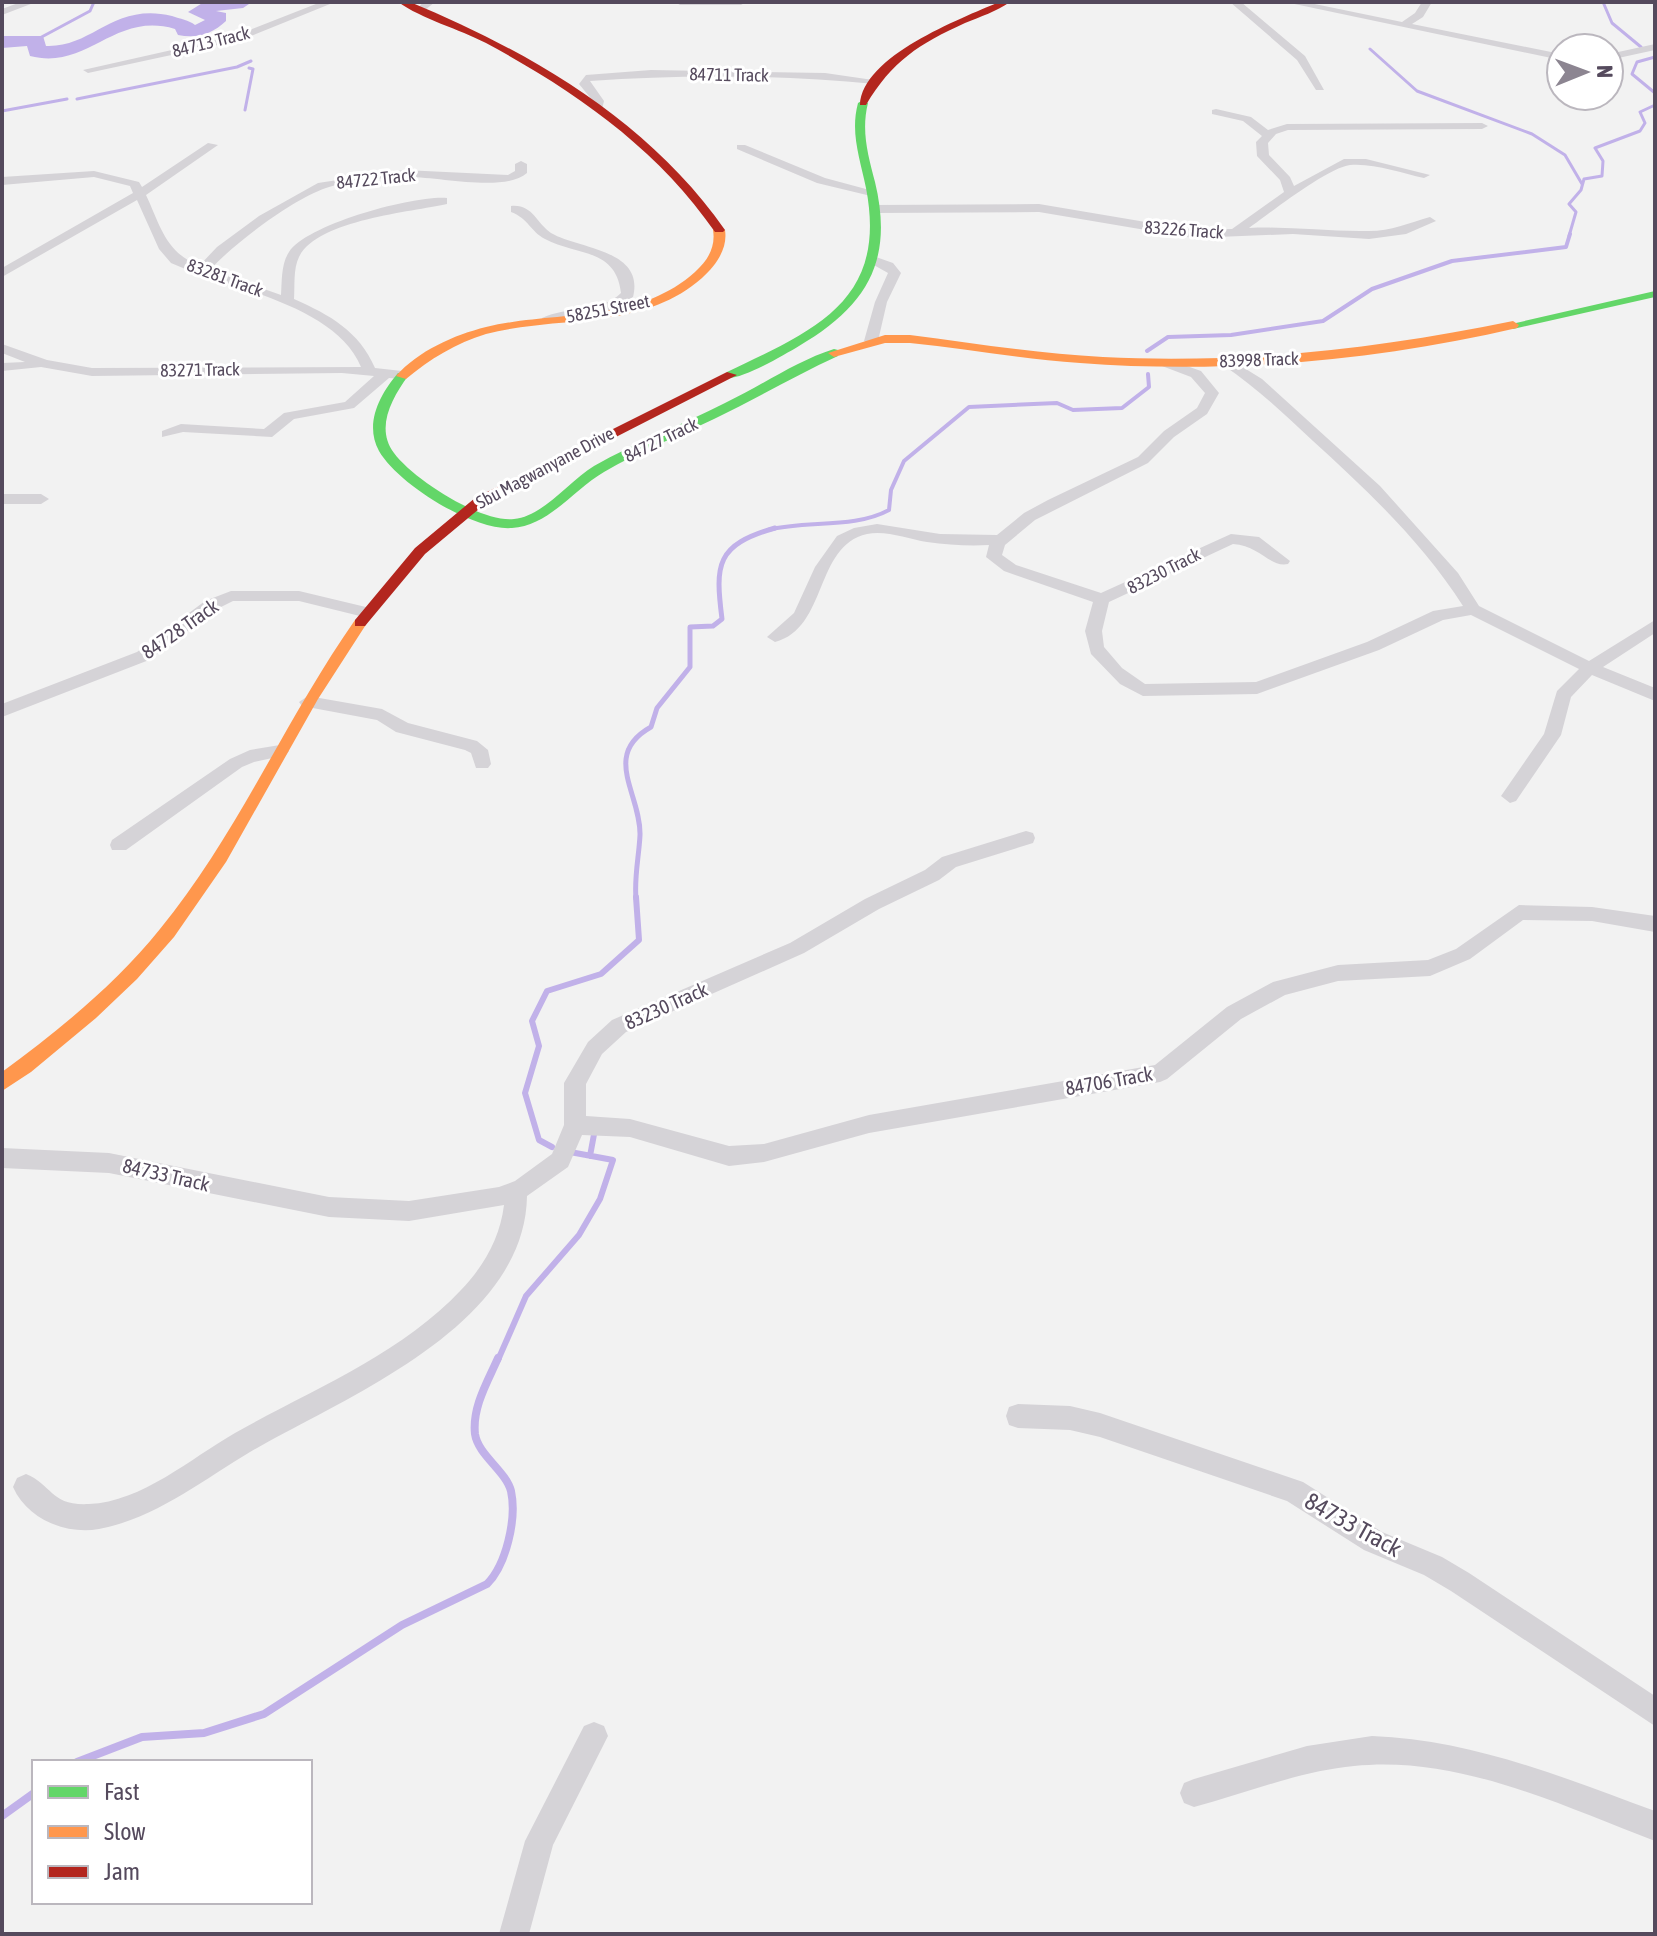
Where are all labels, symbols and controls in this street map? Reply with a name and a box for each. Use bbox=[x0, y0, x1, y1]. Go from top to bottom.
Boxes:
street label: 84713 Track bbox=[170, 22, 252, 61]
north arrow bbox=[1545, 32, 1625, 112]
street label: 84711 Track bbox=[689, 63, 769, 86]
text: N bbox=[1592, 65, 1618, 78]
street label: 84722 Track bbox=[335, 164, 417, 193]
street label: 83226 Track bbox=[1144, 216, 1224, 243]
street label: 83281 Track bbox=[184, 254, 266, 301]
street label: 58251 Street bbox=[565, 290, 651, 327]
street label: 83998 Track bbox=[1219, 348, 1299, 371]
street label: 83271 Track bbox=[160, 358, 240, 381]
street label: 84727 Track bbox=[620, 413, 701, 466]
street label: Sbu Magwanyane Drive bbox=[472, 422, 617, 513]
street label: 83230 Track bbox=[1124, 543, 1204, 598]
street label: 84728 Track bbox=[137, 594, 223, 663]
street label: 83230 Track bbox=[621, 977, 711, 1034]
street label: 84706 Track bbox=[1063, 1061, 1155, 1100]
street label: 84733 Track bbox=[120, 1153, 212, 1196]
street label: 84733 Track bbox=[1300, 1487, 1407, 1562]
legend bbox=[32, 1760, 312, 1904]
text: Fast bbox=[104, 1778, 140, 1805]
text: Slow bbox=[104, 1818, 146, 1845]
text: Jam bbox=[104, 1858, 140, 1885]

